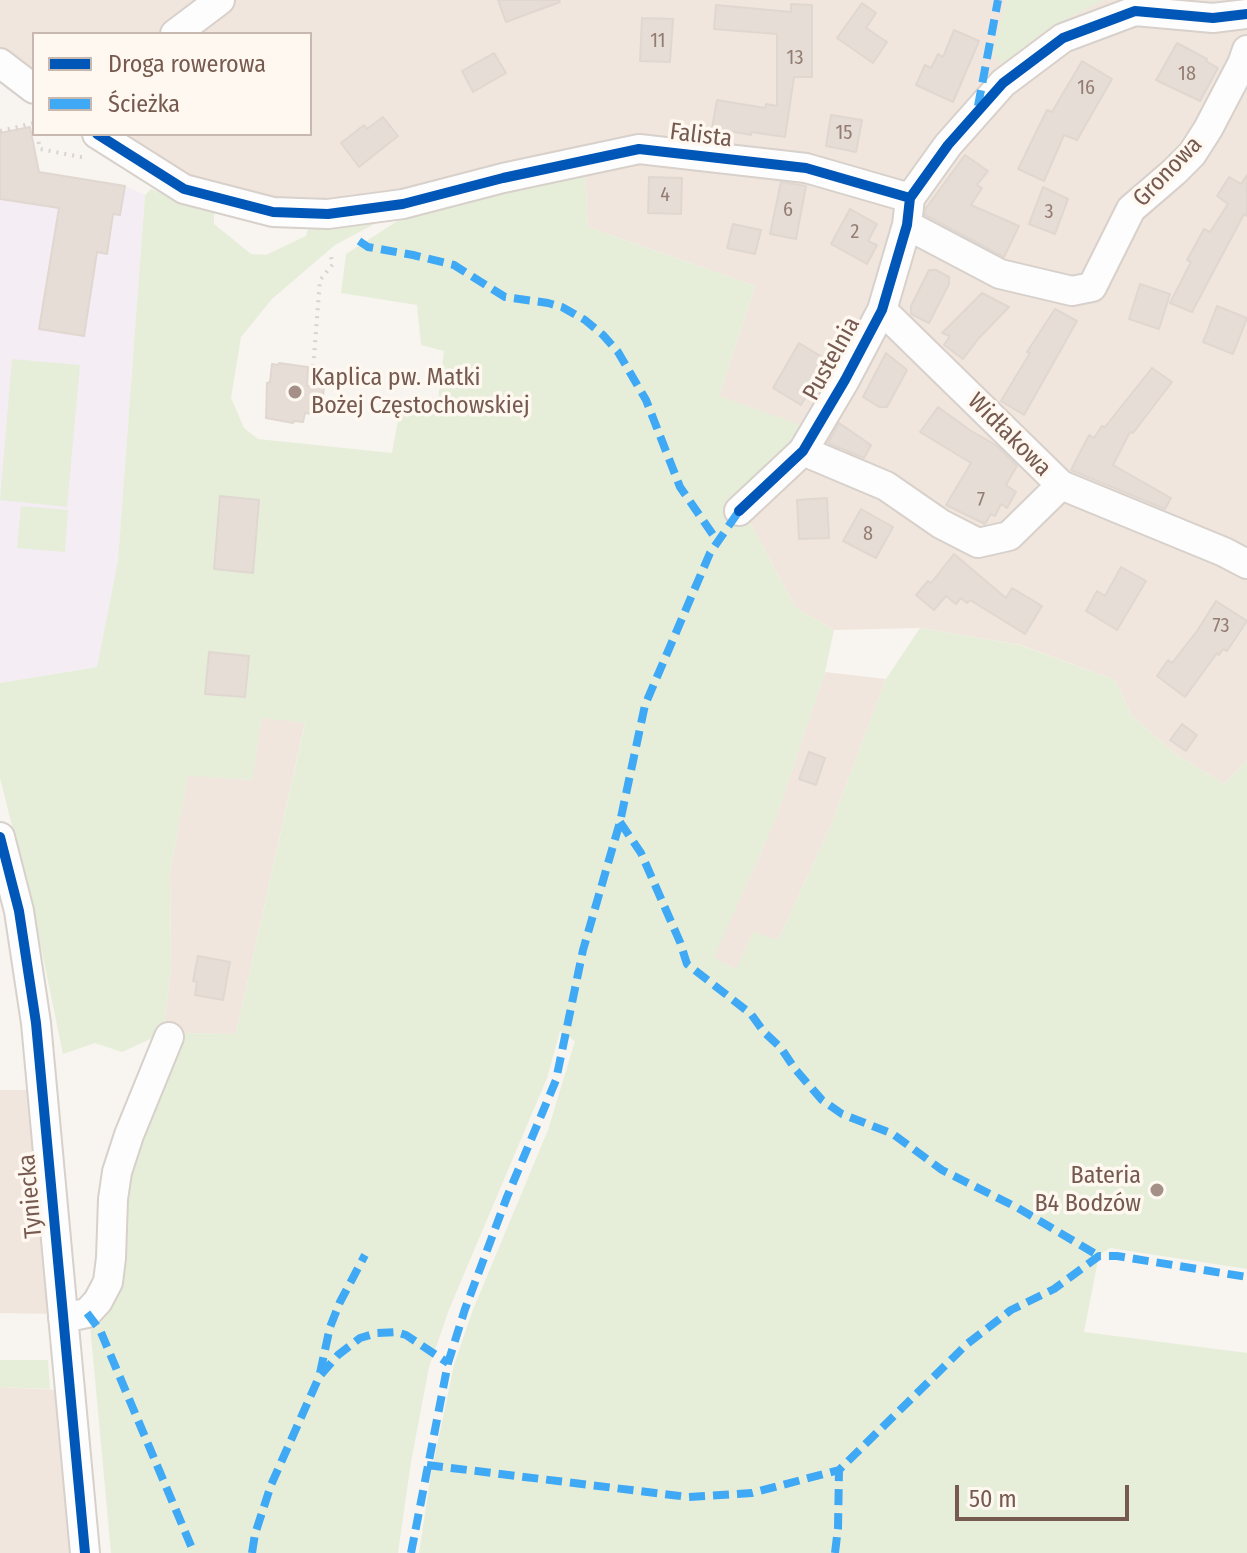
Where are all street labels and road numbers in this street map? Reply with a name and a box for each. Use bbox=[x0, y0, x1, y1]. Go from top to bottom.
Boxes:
street label: Falista bbox=[668, 118, 734, 154]
street label: Gronowa bbox=[1128, 131, 1208, 213]
street label: Pustelnia bbox=[797, 312, 867, 406]
street label: Widłakowa bbox=[961, 387, 1057, 483]
street label: Tyniecka bbox=[13, 1153, 49, 1239]

